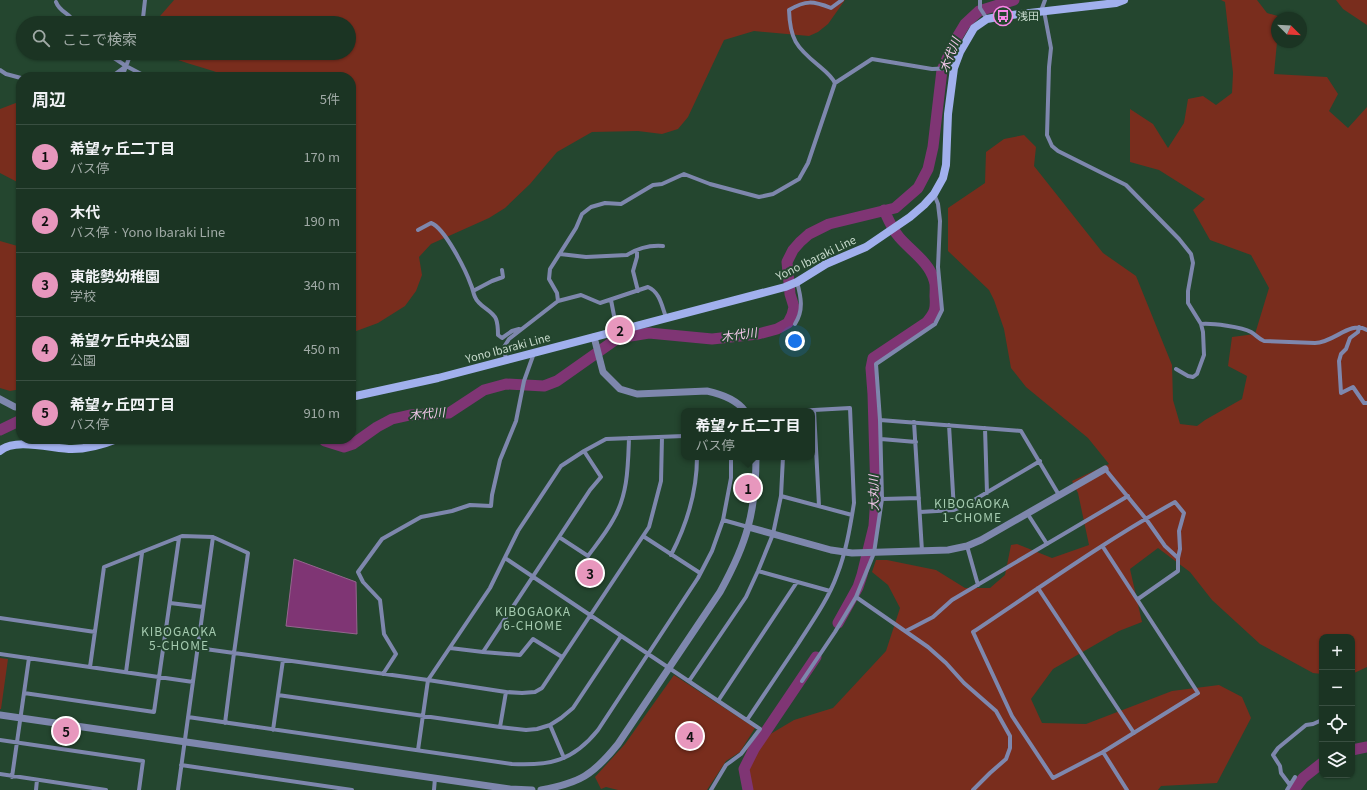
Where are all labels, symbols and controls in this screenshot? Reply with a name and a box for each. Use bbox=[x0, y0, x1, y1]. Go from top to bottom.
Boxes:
bus stop icon: 浅田 bbox=[992, 5, 1014, 27]
place label: 浅田 bbox=[1017, 7, 1039, 23]
north arrow bbox=[1271, 12, 1307, 48]
search box bbox=[16, 16, 356, 60]
icon: search bbox=[30, 27, 52, 49]
text: ここで検索 bbox=[62, 28, 137, 49]
water label: 木代川 bbox=[934, 33, 964, 74]
text: 周辺 bbox=[32, 86, 66, 111]
text: 5件 bbox=[320, 89, 340, 108]
text: 希望ヶ丘二丁目 bbox=[70, 137, 175, 158]
text: 1 bbox=[41, 147, 49, 166]
text: 170 m bbox=[303, 147, 340, 166]
text: バス停 bbox=[70, 158, 109, 177]
text: 木代 bbox=[70, 201, 100, 222]
text: 2 bbox=[41, 211, 49, 230]
text: 190 m bbox=[303, 211, 340, 230]
text: バス停 · Yono Ibaraki Line bbox=[70, 222, 225, 241]
street label: Yono Ibaraki Line bbox=[772, 231, 858, 284]
text: 東能勢幼稚園 bbox=[70, 265, 160, 286]
text: 3 bbox=[41, 275, 49, 294]
text: 340 m bbox=[303, 275, 340, 294]
text: 学校 bbox=[70, 286, 96, 305]
pin: 2 bbox=[607, 315, 633, 345]
water label: 木代川 bbox=[720, 322, 760, 344]
street label: Yono Ibaraki Line bbox=[463, 328, 552, 366]
text: 希望ケ丘中央公園 bbox=[70, 329, 190, 350]
your location bbox=[785, 331, 805, 351]
text: 4 bbox=[41, 339, 49, 358]
text: 450 m bbox=[303, 339, 340, 358]
text: 公園 bbox=[70, 350, 96, 369]
text: 希望ヶ丘四丁目 bbox=[70, 393, 175, 414]
water label: 木代川 bbox=[408, 402, 448, 423]
text: 5 bbox=[41, 403, 49, 422]
text: 910 m bbox=[303, 403, 340, 422]
popup bbox=[681, 408, 815, 460]
text: バス停 bbox=[70, 414, 109, 433]
text: 希望ヶ丘二丁目 bbox=[695, 414, 801, 435]
text: バス停 bbox=[695, 435, 735, 454]
pin: 1 bbox=[735, 473, 761, 503]
water label: 大丸川 bbox=[864, 473, 881, 511]
district label: KIBOGAOKA 1-CHOME bbox=[934, 494, 1010, 525]
pin: 3 bbox=[577, 558, 603, 588]
district label: KIBOGAOKA 6-CHOME bbox=[495, 602, 571, 633]
district label: KIBOGAOKA 5-CHOME bbox=[141, 622, 217, 653]
map controls bbox=[1319, 634, 1355, 778]
button: + bbox=[1319, 634, 1355, 670]
button: − bbox=[1319, 670, 1355, 706]
button: locate bbox=[1319, 706, 1355, 742]
pin: 5 bbox=[53, 716, 79, 746]
pin: 4 bbox=[677, 721, 703, 751]
button: layers bbox=[1319, 742, 1355, 778]

